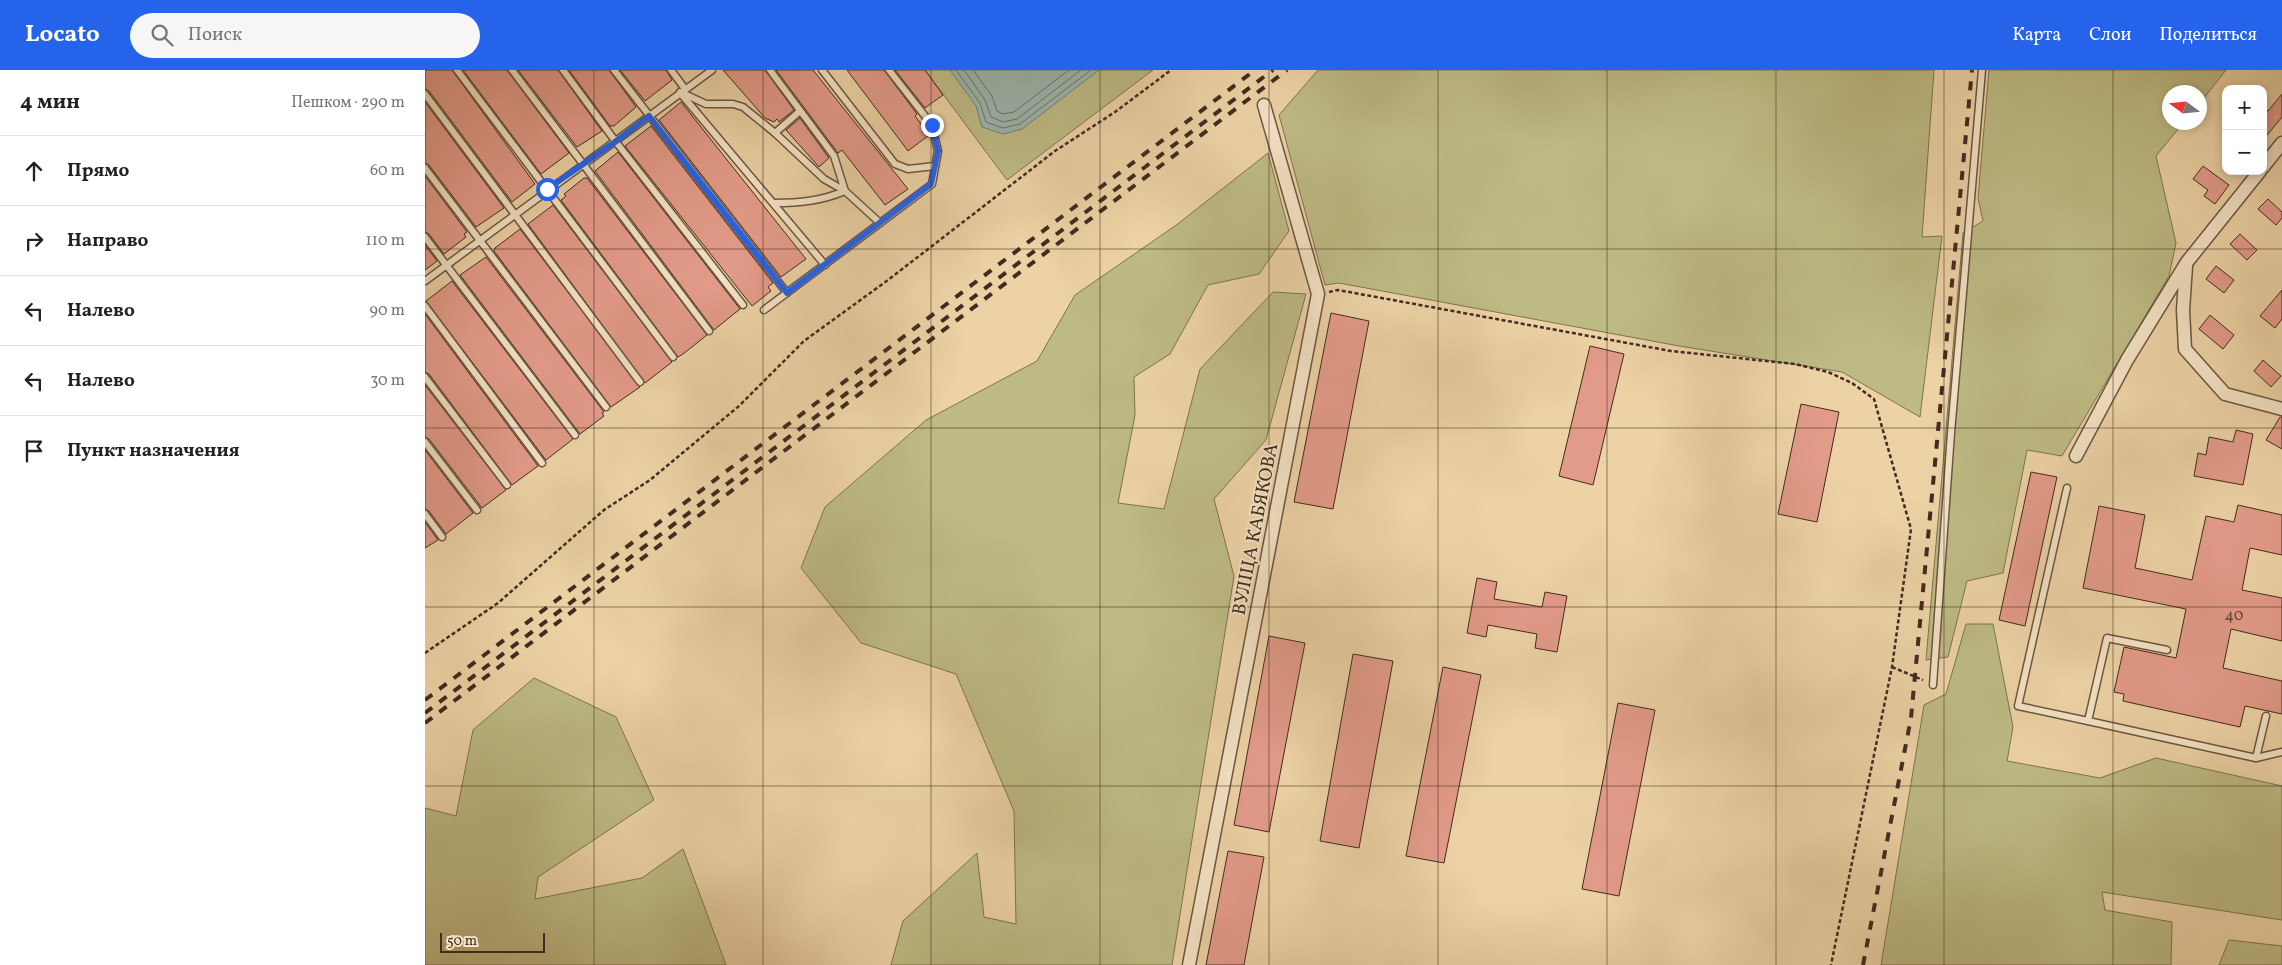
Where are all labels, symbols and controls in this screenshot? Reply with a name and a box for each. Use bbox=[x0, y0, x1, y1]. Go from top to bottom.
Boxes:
search box bbox=[130, 13, 480, 58]
text: Locato bbox=[25, 18, 100, 52]
icon: search bbox=[148, 21, 176, 49]
text: Поиск bbox=[188, 22, 242, 48]
text: Карта bbox=[2013, 23, 2061, 48]
text: Слои bbox=[2089, 23, 2131, 48]
text: Поделиться bbox=[2159, 23, 2257, 48]
north arrow bbox=[2162, 85, 2207, 130]
map controls bbox=[2222, 85, 2267, 175]
button: + bbox=[2222, 85, 2267, 130]
text: 4 мин bbox=[20, 88, 80, 117]
text: Пешком · 290 m bbox=[291, 92, 405, 114]
route end bbox=[921, 114, 944, 137]
button: − bbox=[2222, 130, 2267, 175]
icon: ahead bbox=[20, 157, 48, 185]
text: Прямо bbox=[67, 158, 129, 184]
text: 60 m bbox=[370, 160, 405, 182]
route start bbox=[536, 178, 559, 201]
icon: right bbox=[20, 227, 48, 255]
text: Направо bbox=[67, 228, 149, 254]
text: 110 m bbox=[366, 230, 405, 252]
icon: left bbox=[20, 297, 48, 325]
text: Налево bbox=[67, 298, 135, 324]
text: 90 m bbox=[369, 300, 405, 322]
icon: left bbox=[20, 367, 48, 395]
text: Налево bbox=[67, 368, 135, 394]
text: 30 m bbox=[370, 370, 405, 392]
icon: arrive bbox=[20, 437, 48, 465]
text: Пункт назначения bbox=[67, 438, 240, 464]
street label: ВУЛІЦА КАБЯКОВА bbox=[1227, 441, 1285, 618]
house number: 40 bbox=[2225, 605, 2243, 627]
scale bar bbox=[440, 930, 545, 953]
text: 50 m bbox=[447, 932, 477, 951]

